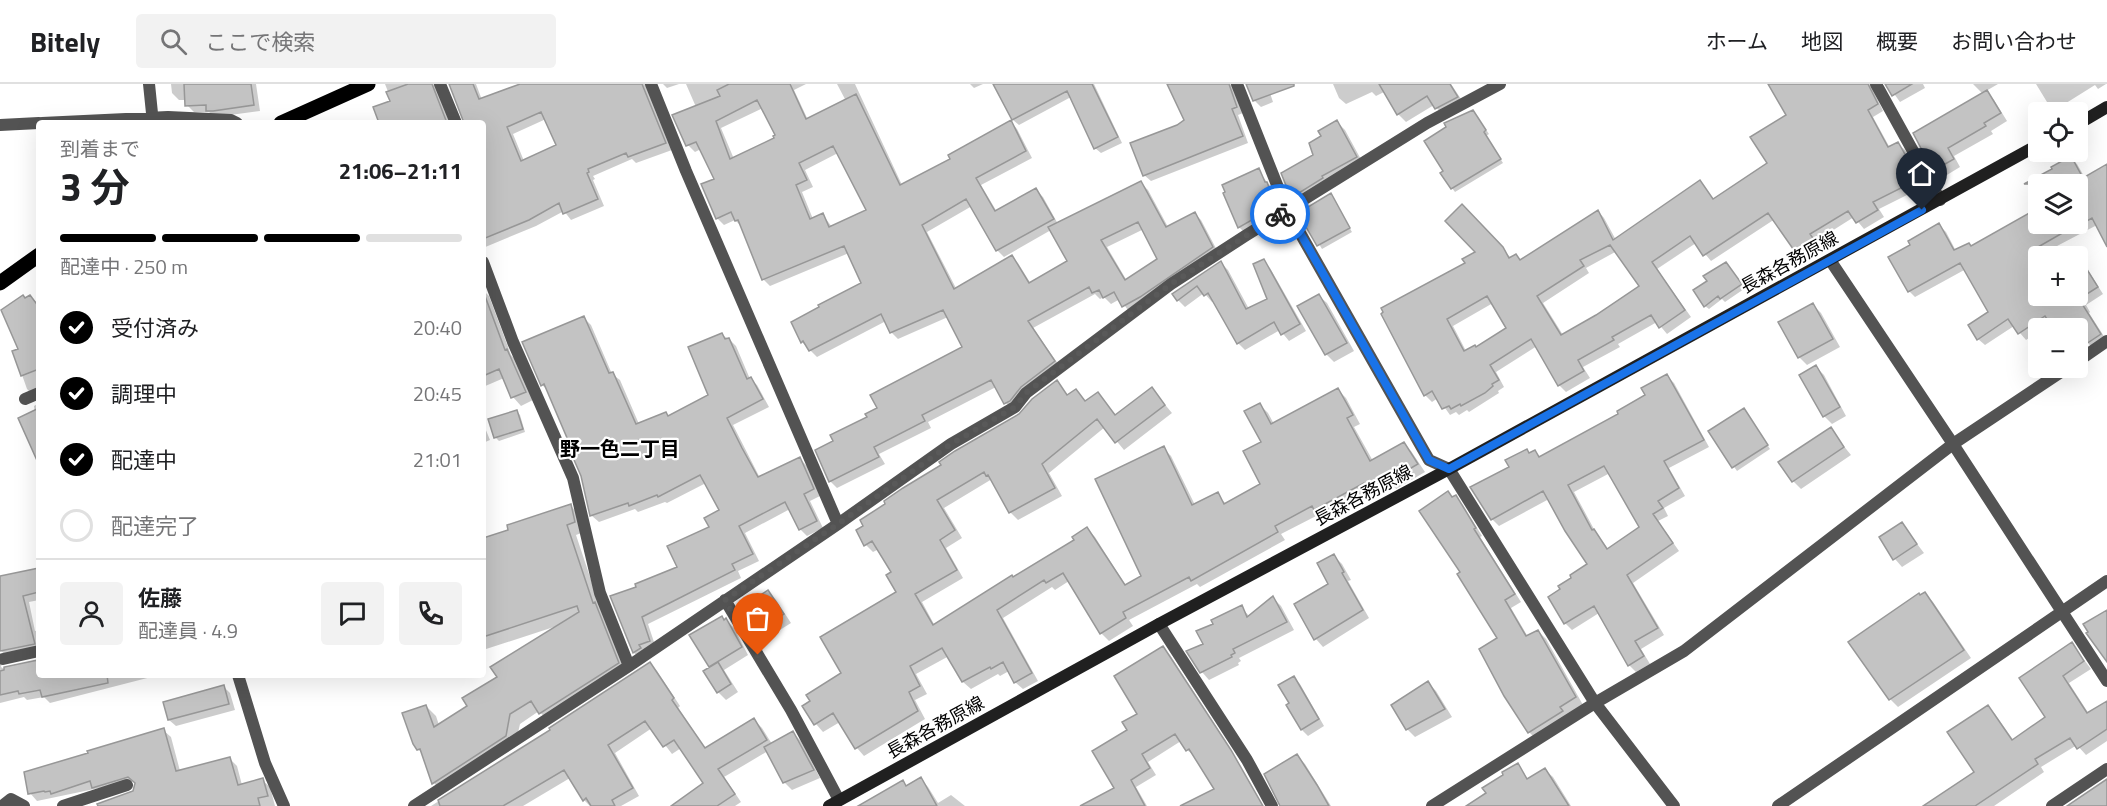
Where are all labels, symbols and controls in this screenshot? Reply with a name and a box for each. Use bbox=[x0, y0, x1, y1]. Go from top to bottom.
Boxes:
search box bbox=[136, 14, 556, 68]
text: Bitely bbox=[30, 20, 100, 63]
icon: search bbox=[157, 25, 190, 58]
text: ここで検索 bbox=[205, 25, 315, 59]
text: ホーム bbox=[1706, 25, 1768, 57]
text: 地図 bbox=[1801, 25, 1843, 57]
text: 概要 bbox=[1876, 25, 1918, 57]
text: お問い合わせ bbox=[1951, 25, 2077, 57]
map controls bbox=[2028, 102, 2088, 378]
button: locate bbox=[2028, 102, 2088, 162]
text: 到着まで bbox=[60, 133, 140, 164]
pin bbox=[1896, 148, 1947, 210]
text: 21:06–21:11 bbox=[339, 154, 462, 188]
text: 3 分 bbox=[60, 157, 129, 216]
icon: home bbox=[1905, 157, 1938, 190]
button: layers bbox=[2028, 174, 2088, 234]
courier bbox=[1250, 184, 1310, 244]
icon: bike bbox=[1264, 198, 1297, 231]
street label: 長森各務原線 bbox=[1735, 224, 1843, 300]
button: + bbox=[2028, 246, 2088, 306]
text: 配達中 · 250 m bbox=[60, 251, 188, 282]
icon: check bbox=[60, 311, 93, 344]
text: 受付済み bbox=[111, 311, 199, 345]
text: 20:40 bbox=[413, 312, 462, 343]
button: − bbox=[2028, 318, 2088, 378]
icon: check bbox=[60, 377, 93, 410]
text: 調理中 bbox=[111, 377, 177, 411]
text: 20:45 bbox=[413, 378, 462, 409]
district label: 野一色二丁目 bbox=[560, 433, 680, 464]
icon: check bbox=[60, 443, 93, 476]
text: 配達中 bbox=[111, 443, 177, 477]
text: 21:01 bbox=[413, 444, 462, 475]
street label: 長森各務原線 bbox=[1309, 458, 1417, 532]
text: 配達完了 bbox=[111, 509, 199, 543]
text: 佐藤 bbox=[138, 581, 182, 615]
button: person bbox=[60, 582, 123, 645]
button: chat bbox=[321, 582, 384, 645]
button: phone bbox=[399, 582, 462, 645]
pin bbox=[732, 593, 783, 655]
icon: bag bbox=[741, 602, 774, 635]
text: 配達員 · 4.9 bbox=[138, 615, 238, 646]
street label: 長森各務原線 bbox=[881, 689, 989, 765]

